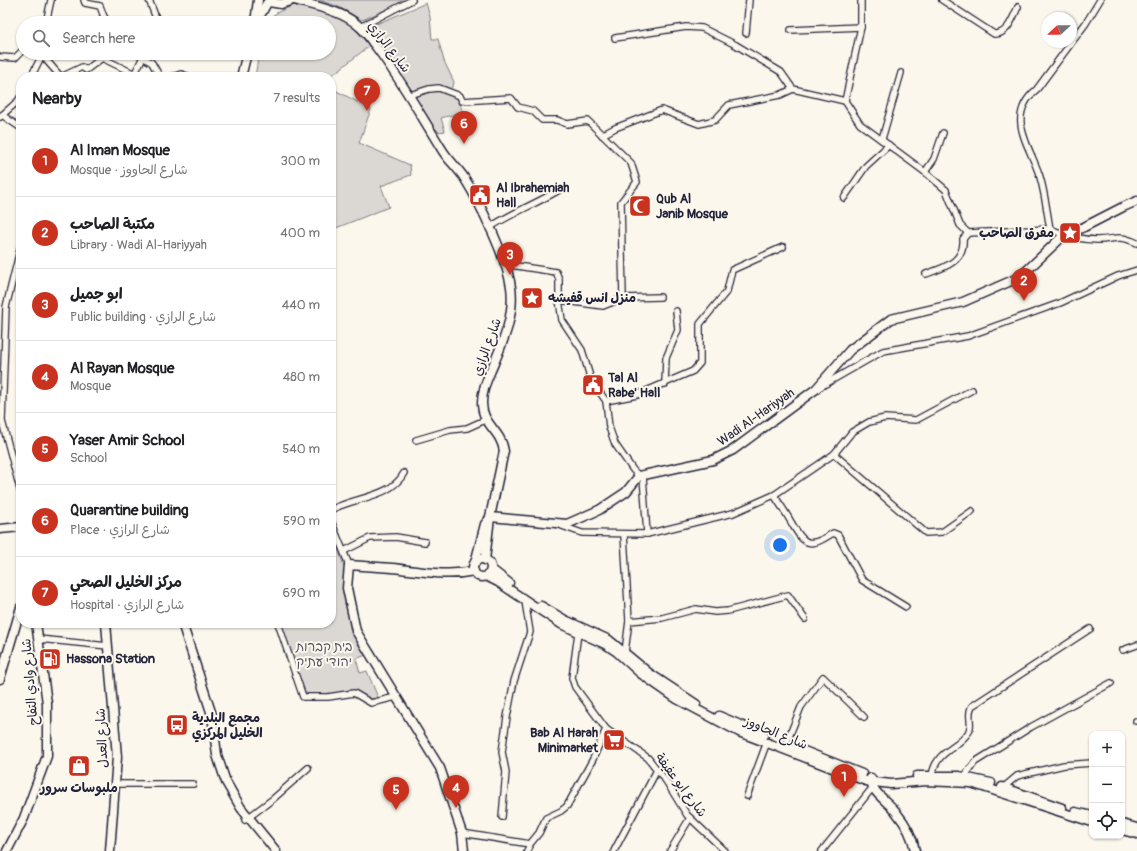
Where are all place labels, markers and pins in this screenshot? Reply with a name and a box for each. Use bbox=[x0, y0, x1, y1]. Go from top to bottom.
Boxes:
pin: 7 bbox=[354, 78, 380, 111]
pin: 6 bbox=[451, 111, 477, 144]
place label: Al Ibrahemiah Hall bbox=[496, 180, 569, 211]
public building icon: Al Ibrahemiah Hall bbox=[467, 182, 493, 208]
place label: Qub Al Janib Mosque bbox=[656, 191, 729, 222]
mosque icon: Qub Al Janib Mosque bbox=[627, 193, 653, 219]
place icon: مفرق الصاحب bbox=[1057, 220, 1083, 246]
place label: مفرق الصاحب bbox=[979, 225, 1054, 241]
pin: 3 bbox=[497, 242, 523, 275]
pin: 2 bbox=[1011, 268, 1037, 301]
place icon: منزل انس قفيشه bbox=[519, 285, 545, 311]
place label: منزل انس قفيشه bbox=[548, 290, 636, 306]
place label: Tal Al Rabe' Hall bbox=[607, 370, 660, 401]
public building icon: Tal Al Rabe' Hall bbox=[580, 372, 606, 398]
fuel station icon: Hassona Station bbox=[37, 646, 63, 672]
place label: Hassona Station bbox=[66, 651, 156, 667]
place label: مجمع البلدية الخليل المركزي bbox=[192, 710, 263, 743]
bus stop icon: مجمع البلدية الخليل المركزي bbox=[164, 712, 190, 738]
place label: Bab Al Harah Minimarket bbox=[530, 725, 599, 756]
supermarket icon: Bab Al Harah Minimarket bbox=[601, 727, 627, 753]
shop icon: ملبوسات سرور bbox=[66, 753, 92, 779]
pin: 1 bbox=[831, 764, 857, 797]
pin: 4 bbox=[443, 775, 469, 808]
pin: 5 bbox=[383, 777, 409, 810]
place label: ملبوسات سرور bbox=[39, 780, 118, 796]

